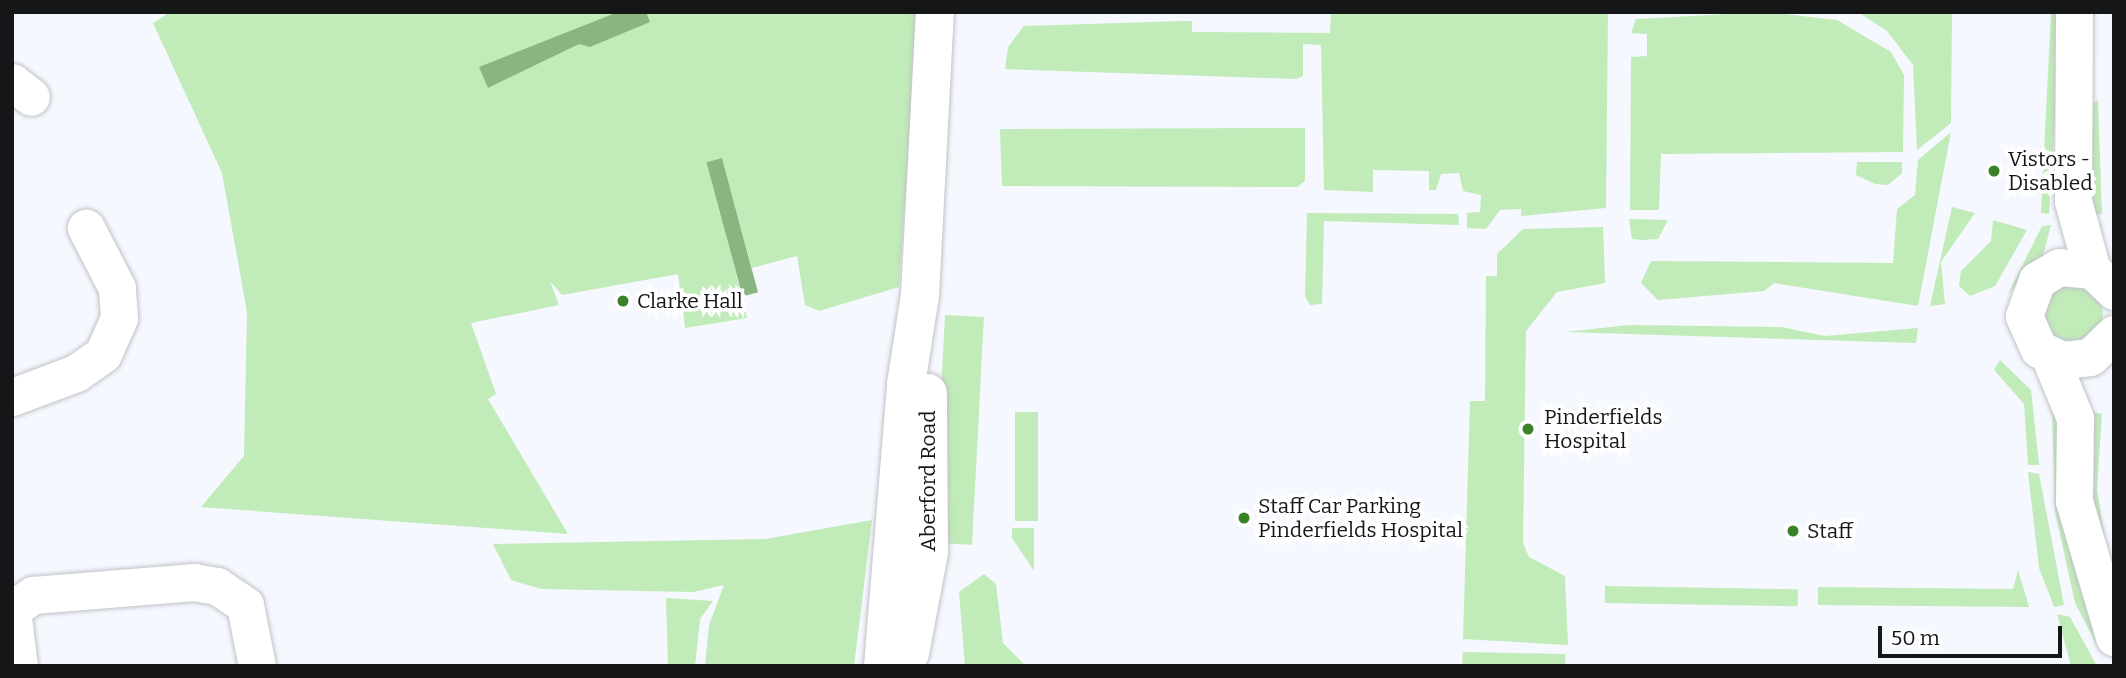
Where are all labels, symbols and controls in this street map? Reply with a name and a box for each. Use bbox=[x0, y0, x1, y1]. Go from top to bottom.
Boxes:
place label: Vistors - Disabled bbox=[2008, 146, 2093, 196]
marker: Vistors - Disabled bbox=[1986, 163, 2002, 179]
place label: Clarke Hall bbox=[637, 288, 743, 314]
marker: Clarke Hall bbox=[615, 293, 631, 309]
place label: Pinderfields Hospital bbox=[1544, 404, 1663, 454]
street label: Aberford Road bbox=[915, 410, 941, 552]
marker: Pinderfields Hospital bbox=[1518, 419, 1538, 439]
place label: Staff Car Parking Pinderfields Hospital bbox=[1258, 493, 1463, 543]
marker: Staff Car Parking Pinderfields Hospital bbox=[1236, 510, 1252, 526]
place label: Staff bbox=[1807, 518, 1852, 544]
marker: Staff bbox=[1785, 523, 1801, 539]
scale bar bbox=[1881, 612, 2065, 656]
text: 50 m bbox=[1891, 625, 1940, 651]

